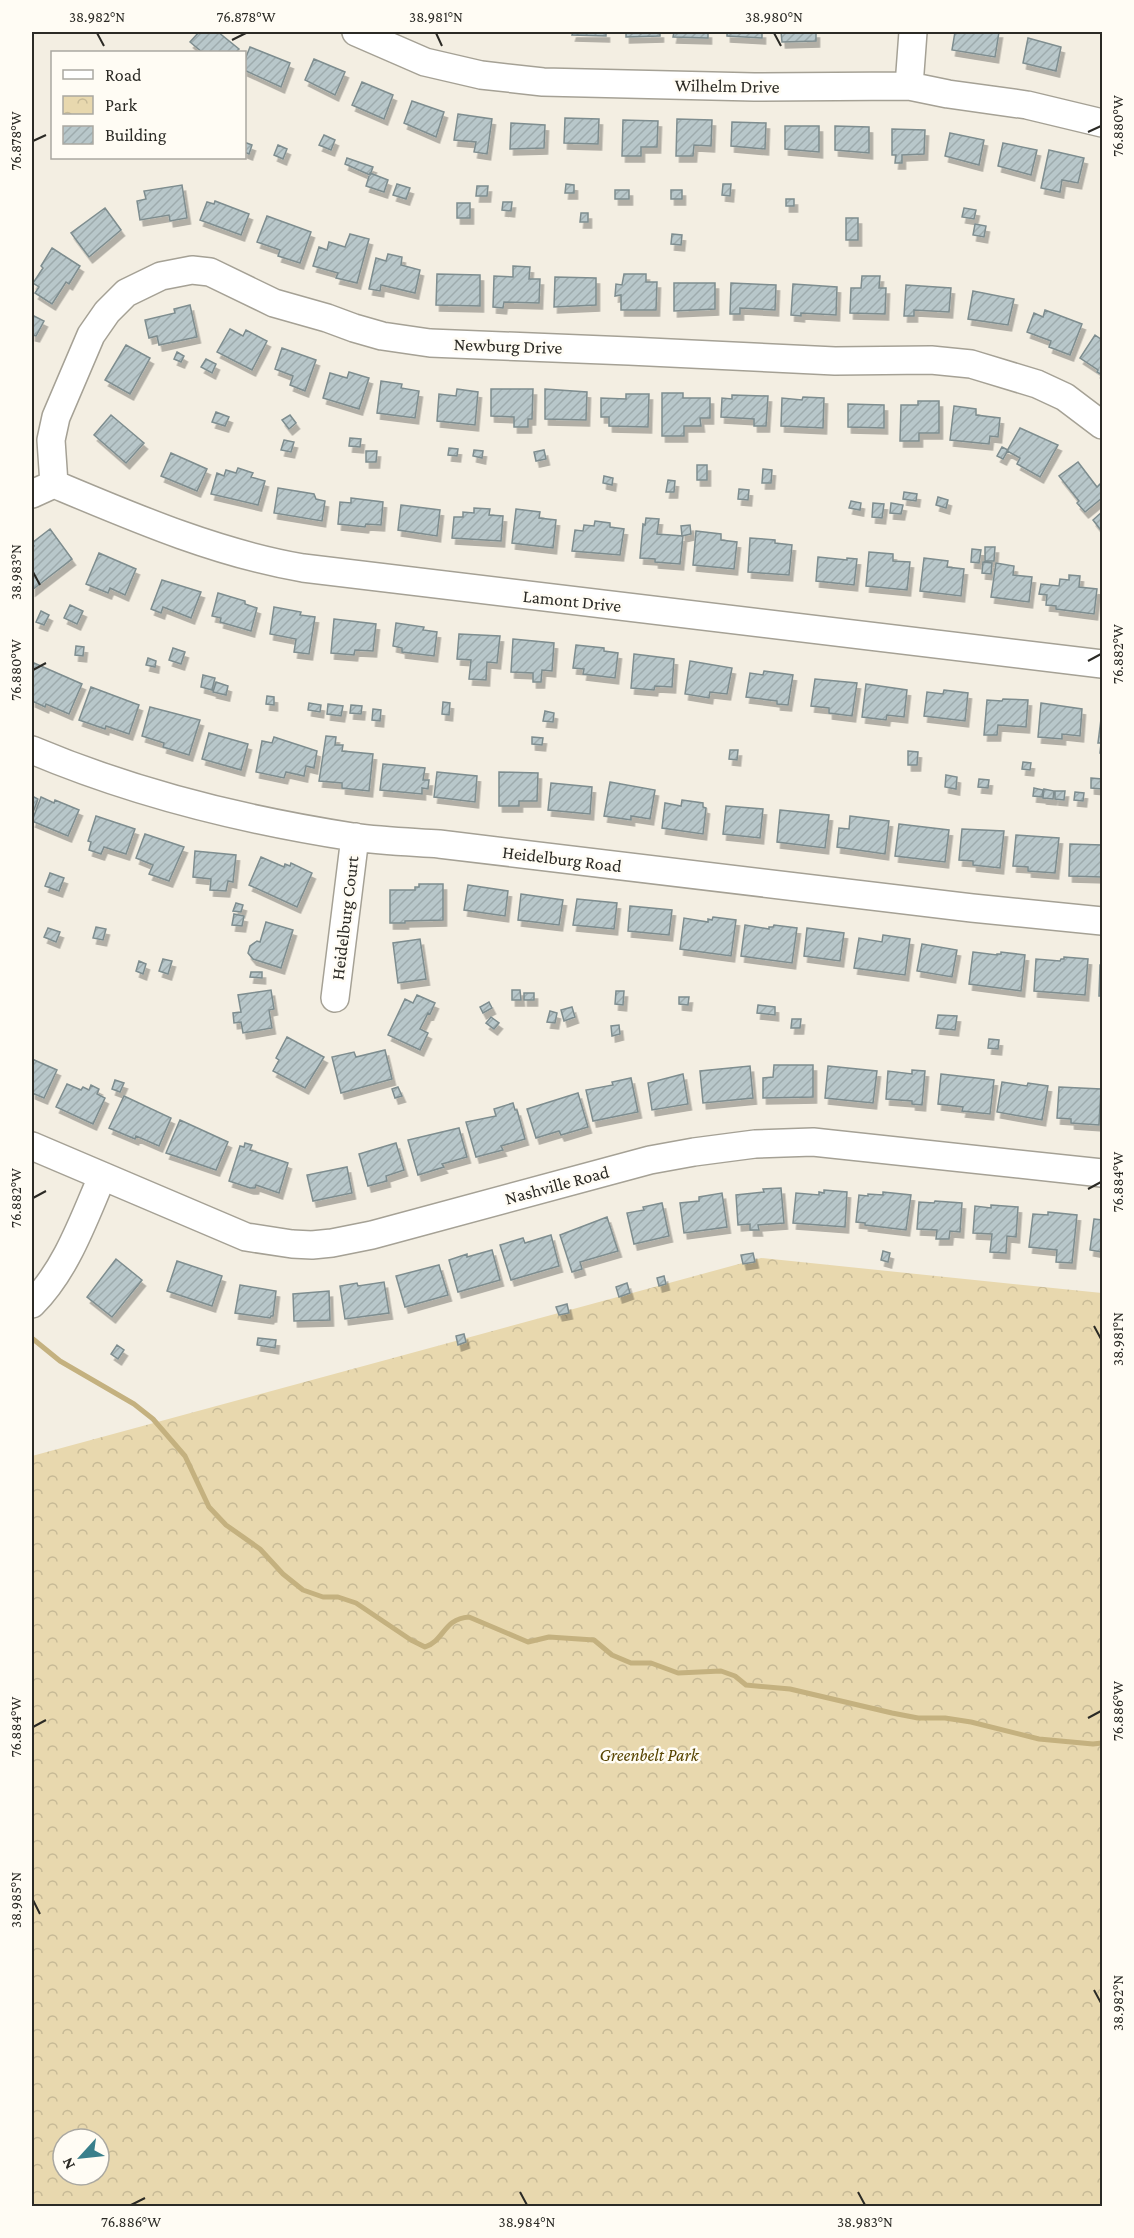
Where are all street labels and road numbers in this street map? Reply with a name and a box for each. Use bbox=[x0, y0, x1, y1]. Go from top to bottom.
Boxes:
street label: Wilhelm Drive bbox=[674, 75, 780, 97]
street label: Newburg Drive bbox=[453, 334, 563, 358]
street label: Lamont Drive bbox=[522, 586, 622, 616]
street label: Heidelburg Road bbox=[501, 842, 623, 876]
street label: Heidelburg Court bbox=[327, 854, 363, 981]
street label: Nashville Road bbox=[503, 1161, 612, 1209]

